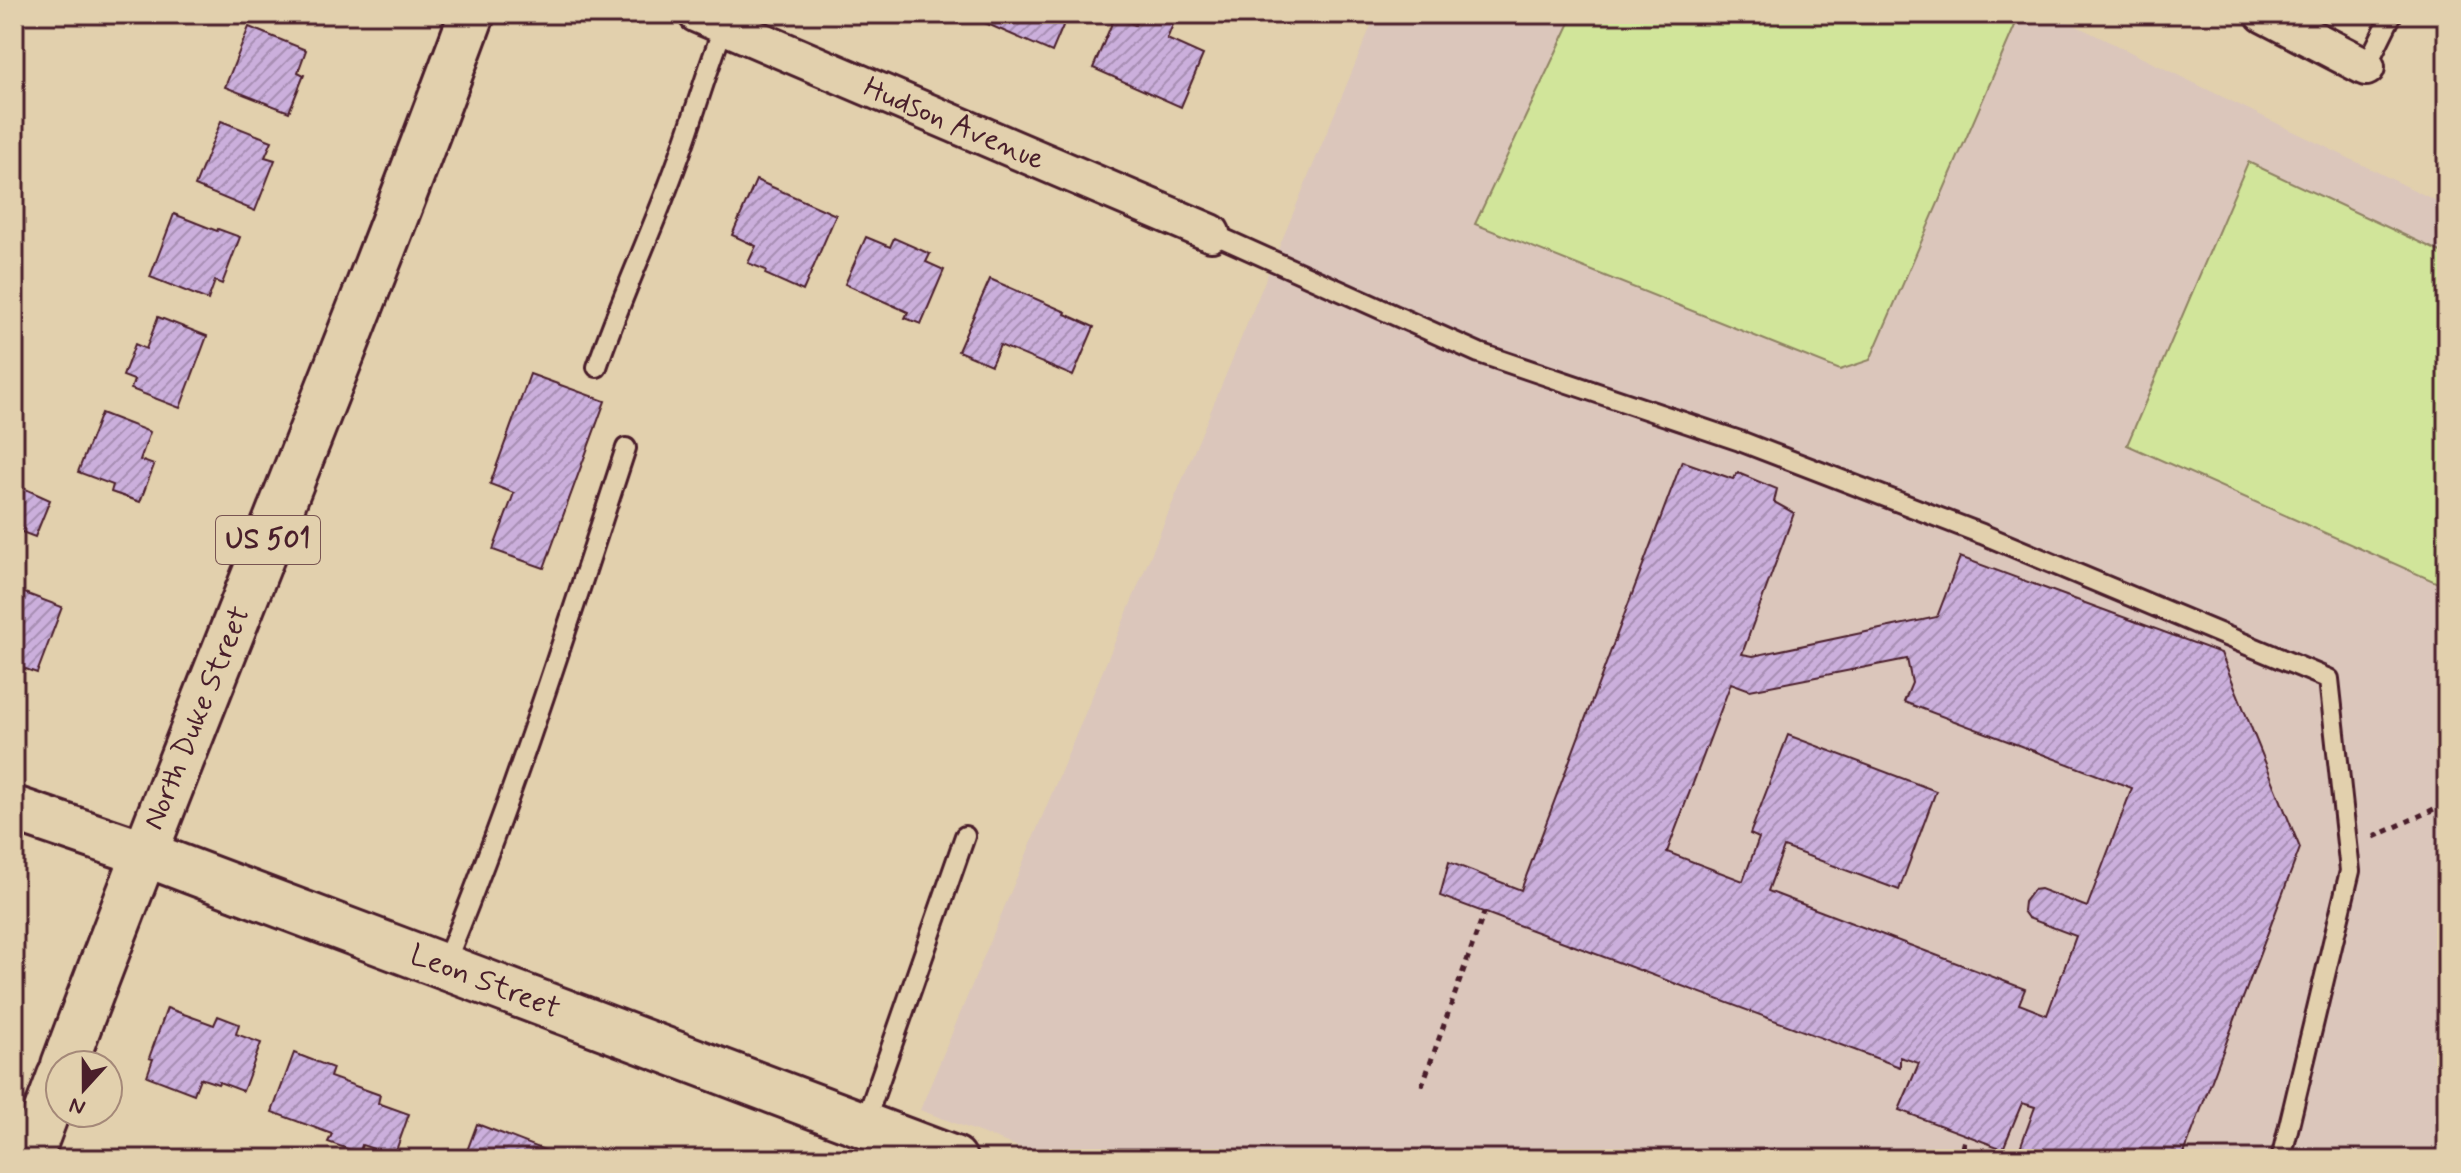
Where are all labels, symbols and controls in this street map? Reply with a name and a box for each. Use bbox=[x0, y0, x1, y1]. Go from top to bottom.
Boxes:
street label: Hudson Avenue bbox=[858, 68, 1050, 180]
road number: US 501 bbox=[216, 516, 320, 564]
street label: North Duke Street bbox=[134, 600, 260, 836]
street label: Leon Street bbox=[404, 936, 566, 1028]
north arrow bbox=[44, 1049, 124, 1129]
text: N bbox=[66, 1090, 89, 1122]

